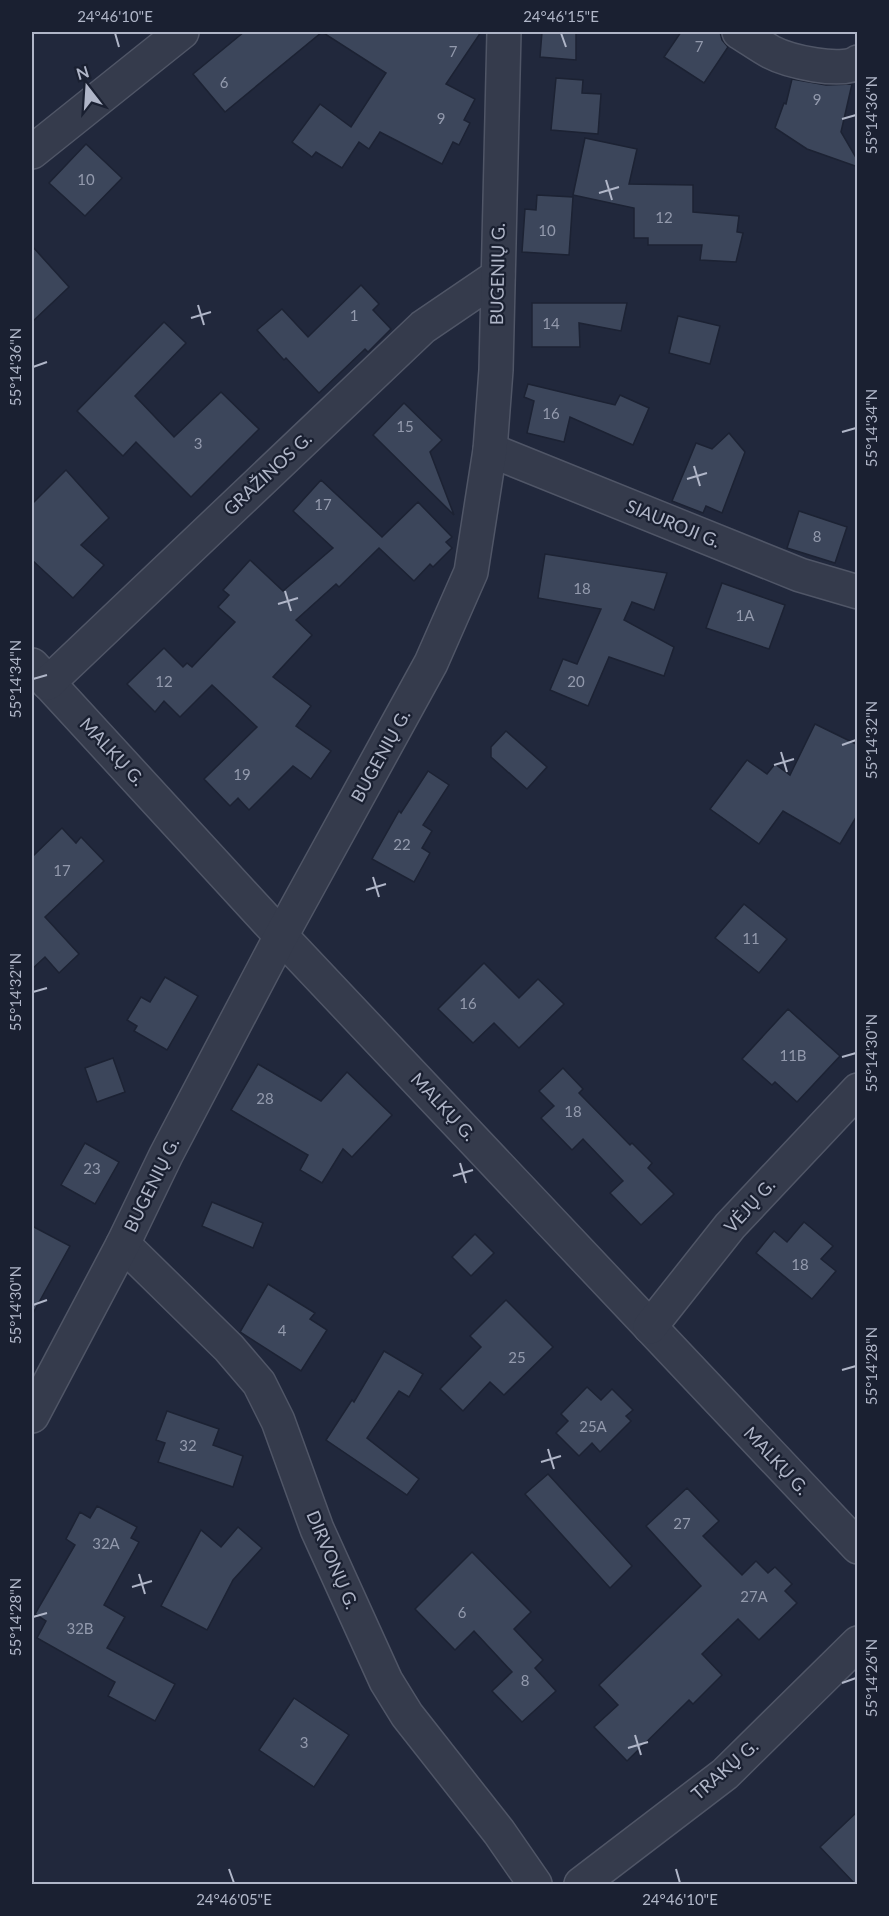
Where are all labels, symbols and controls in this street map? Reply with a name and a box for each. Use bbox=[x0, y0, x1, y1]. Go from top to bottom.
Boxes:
text: 24°46'10"E bbox=[77, 7, 153, 25]
text: 24°46'15"E bbox=[523, 7, 599, 25]
house number: 7 bbox=[695, 37, 704, 55]
house number: 7 bbox=[449, 42, 458, 60]
north arrow bbox=[57, 57, 117, 117]
text: N bbox=[74, 61, 91, 83]
house number: 6 bbox=[220, 73, 229, 91]
text: 55°14'36"N bbox=[862, 76, 880, 154]
house number: 9 bbox=[813, 90, 821, 108]
house number: 9 bbox=[437, 109, 445, 127]
house number: 10 bbox=[77, 170, 95, 188]
house number: 12 bbox=[655, 208, 673, 226]
house number: 10 bbox=[538, 221, 556, 239]
street label: BUGENIŲ G. bbox=[485, 223, 509, 325]
house number: 1 bbox=[350, 306, 358, 324]
house number: 14 bbox=[542, 314, 560, 332]
text: 55°14'36"N bbox=[6, 328, 24, 406]
text: 55°14'34"N bbox=[862, 389, 880, 467]
house number: 16 bbox=[542, 404, 560, 422]
house number: 15 bbox=[396, 417, 414, 435]
street label: GRAŽINOS G. bbox=[219, 427, 316, 520]
house number: 3 bbox=[194, 434, 202, 452]
street label: SIAUROJI G. bbox=[623, 494, 724, 552]
house number: 17 bbox=[314, 495, 332, 513]
house number: 8 bbox=[813, 527, 821, 545]
house number: 18 bbox=[573, 579, 591, 597]
house number: 1A bbox=[736, 606, 755, 624]
text: 55°14'34"N bbox=[6, 640, 24, 718]
house number: 12 bbox=[155, 672, 173, 690]
house number: 20 bbox=[567, 672, 585, 690]
text: 55°14'32"N bbox=[862, 701, 880, 779]
street label: BUGENIŲ G. bbox=[346, 705, 415, 806]
street label: MALKŲ G. bbox=[76, 713, 150, 790]
house number: 19 bbox=[233, 765, 251, 783]
house number: 22 bbox=[393, 835, 411, 853]
house number: 17 bbox=[53, 861, 71, 879]
house number: 11 bbox=[742, 929, 760, 947]
text: 55°14'32"N bbox=[6, 953, 24, 1031]
house number: 16 bbox=[459, 994, 477, 1012]
text: 55°14'30"N bbox=[862, 1014, 880, 1092]
house number: 11B bbox=[779, 1046, 807, 1064]
street label: MALKŲ G. bbox=[407, 1068, 481, 1145]
house number: 28 bbox=[256, 1089, 274, 1107]
house number: 18 bbox=[564, 1102, 582, 1120]
street label: BUGENIŲ G. bbox=[119, 1134, 183, 1235]
house number: 23 bbox=[83, 1159, 101, 1177]
street label: VĖJŲ G. bbox=[719, 1174, 779, 1237]
house number: 18 bbox=[791, 1255, 809, 1273]
text: 55°14'30"N bbox=[6, 1266, 24, 1344]
house number: 4 bbox=[278, 1321, 287, 1339]
text: 55°14'28"N bbox=[862, 1327, 880, 1405]
house number: 25 bbox=[508, 1348, 526, 1366]
house number: 25A bbox=[579, 1417, 608, 1435]
street label: MALKŲ G. bbox=[740, 1422, 814, 1499]
house number: 32 bbox=[179, 1436, 197, 1454]
street label: DIRVONŲ G. bbox=[302, 1507, 364, 1612]
house number: 27 bbox=[673, 1514, 691, 1532]
house number: 32A bbox=[92, 1534, 121, 1552]
text: 55°14'28"N bbox=[6, 1578, 24, 1656]
house number: 27A bbox=[740, 1587, 769, 1605]
house number: 6 bbox=[458, 1603, 467, 1621]
house number: 32B bbox=[66, 1619, 94, 1637]
text: 55°14'26"N bbox=[862, 1639, 880, 1717]
house number: 8 bbox=[521, 1671, 529, 1689]
house number: 3 bbox=[300, 1733, 308, 1751]
street label: TRAKŲ G. bbox=[686, 1734, 762, 1804]
text: 24°46'05"E bbox=[196, 1890, 272, 1908]
text: 24°46'10"E bbox=[642, 1890, 718, 1908]

